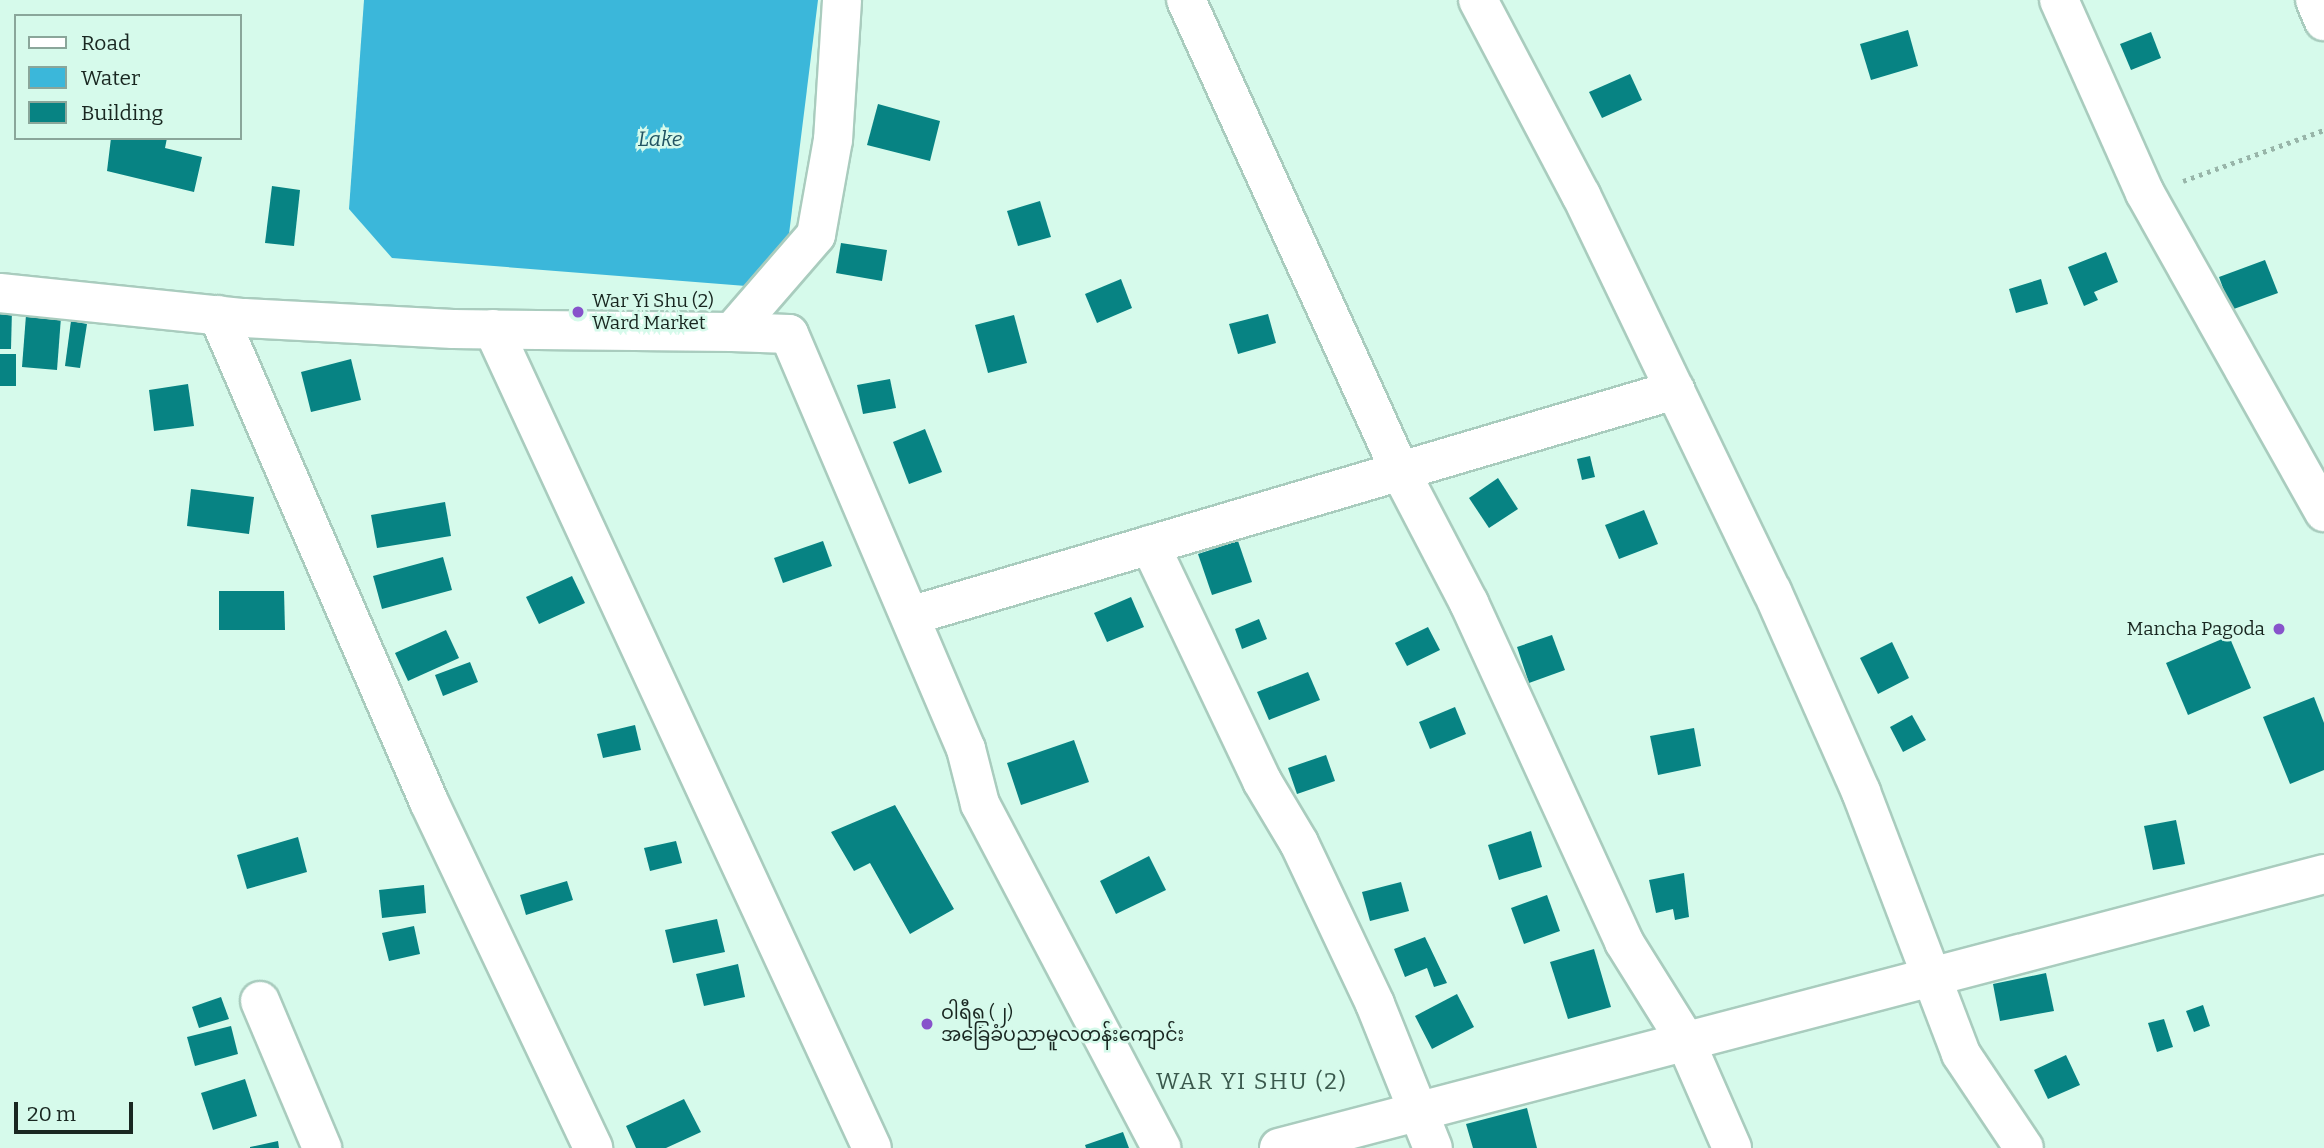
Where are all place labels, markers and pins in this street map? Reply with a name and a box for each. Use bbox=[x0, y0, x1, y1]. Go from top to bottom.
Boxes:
place label: War Yi Shu (2) Ward Market bbox=[592, 290, 714, 334]
marker: War Yi Shu (2) Ward Market bbox=[570, 304, 586, 320]
place label: Mancha Pagoda bbox=[2127, 618, 2265, 640]
marker: Mancha Pagoda bbox=[2271, 621, 2287, 637]
place label: ဝါရီရူ (၂) အခြေခံပညာမူလတန်းကျောင်း bbox=[941, 1002, 1184, 1046]
marker: ဝါရီရူ (၂) အခြေခံပညာမူလတန်းကျောင်း bbox=[919, 1016, 935, 1032]

